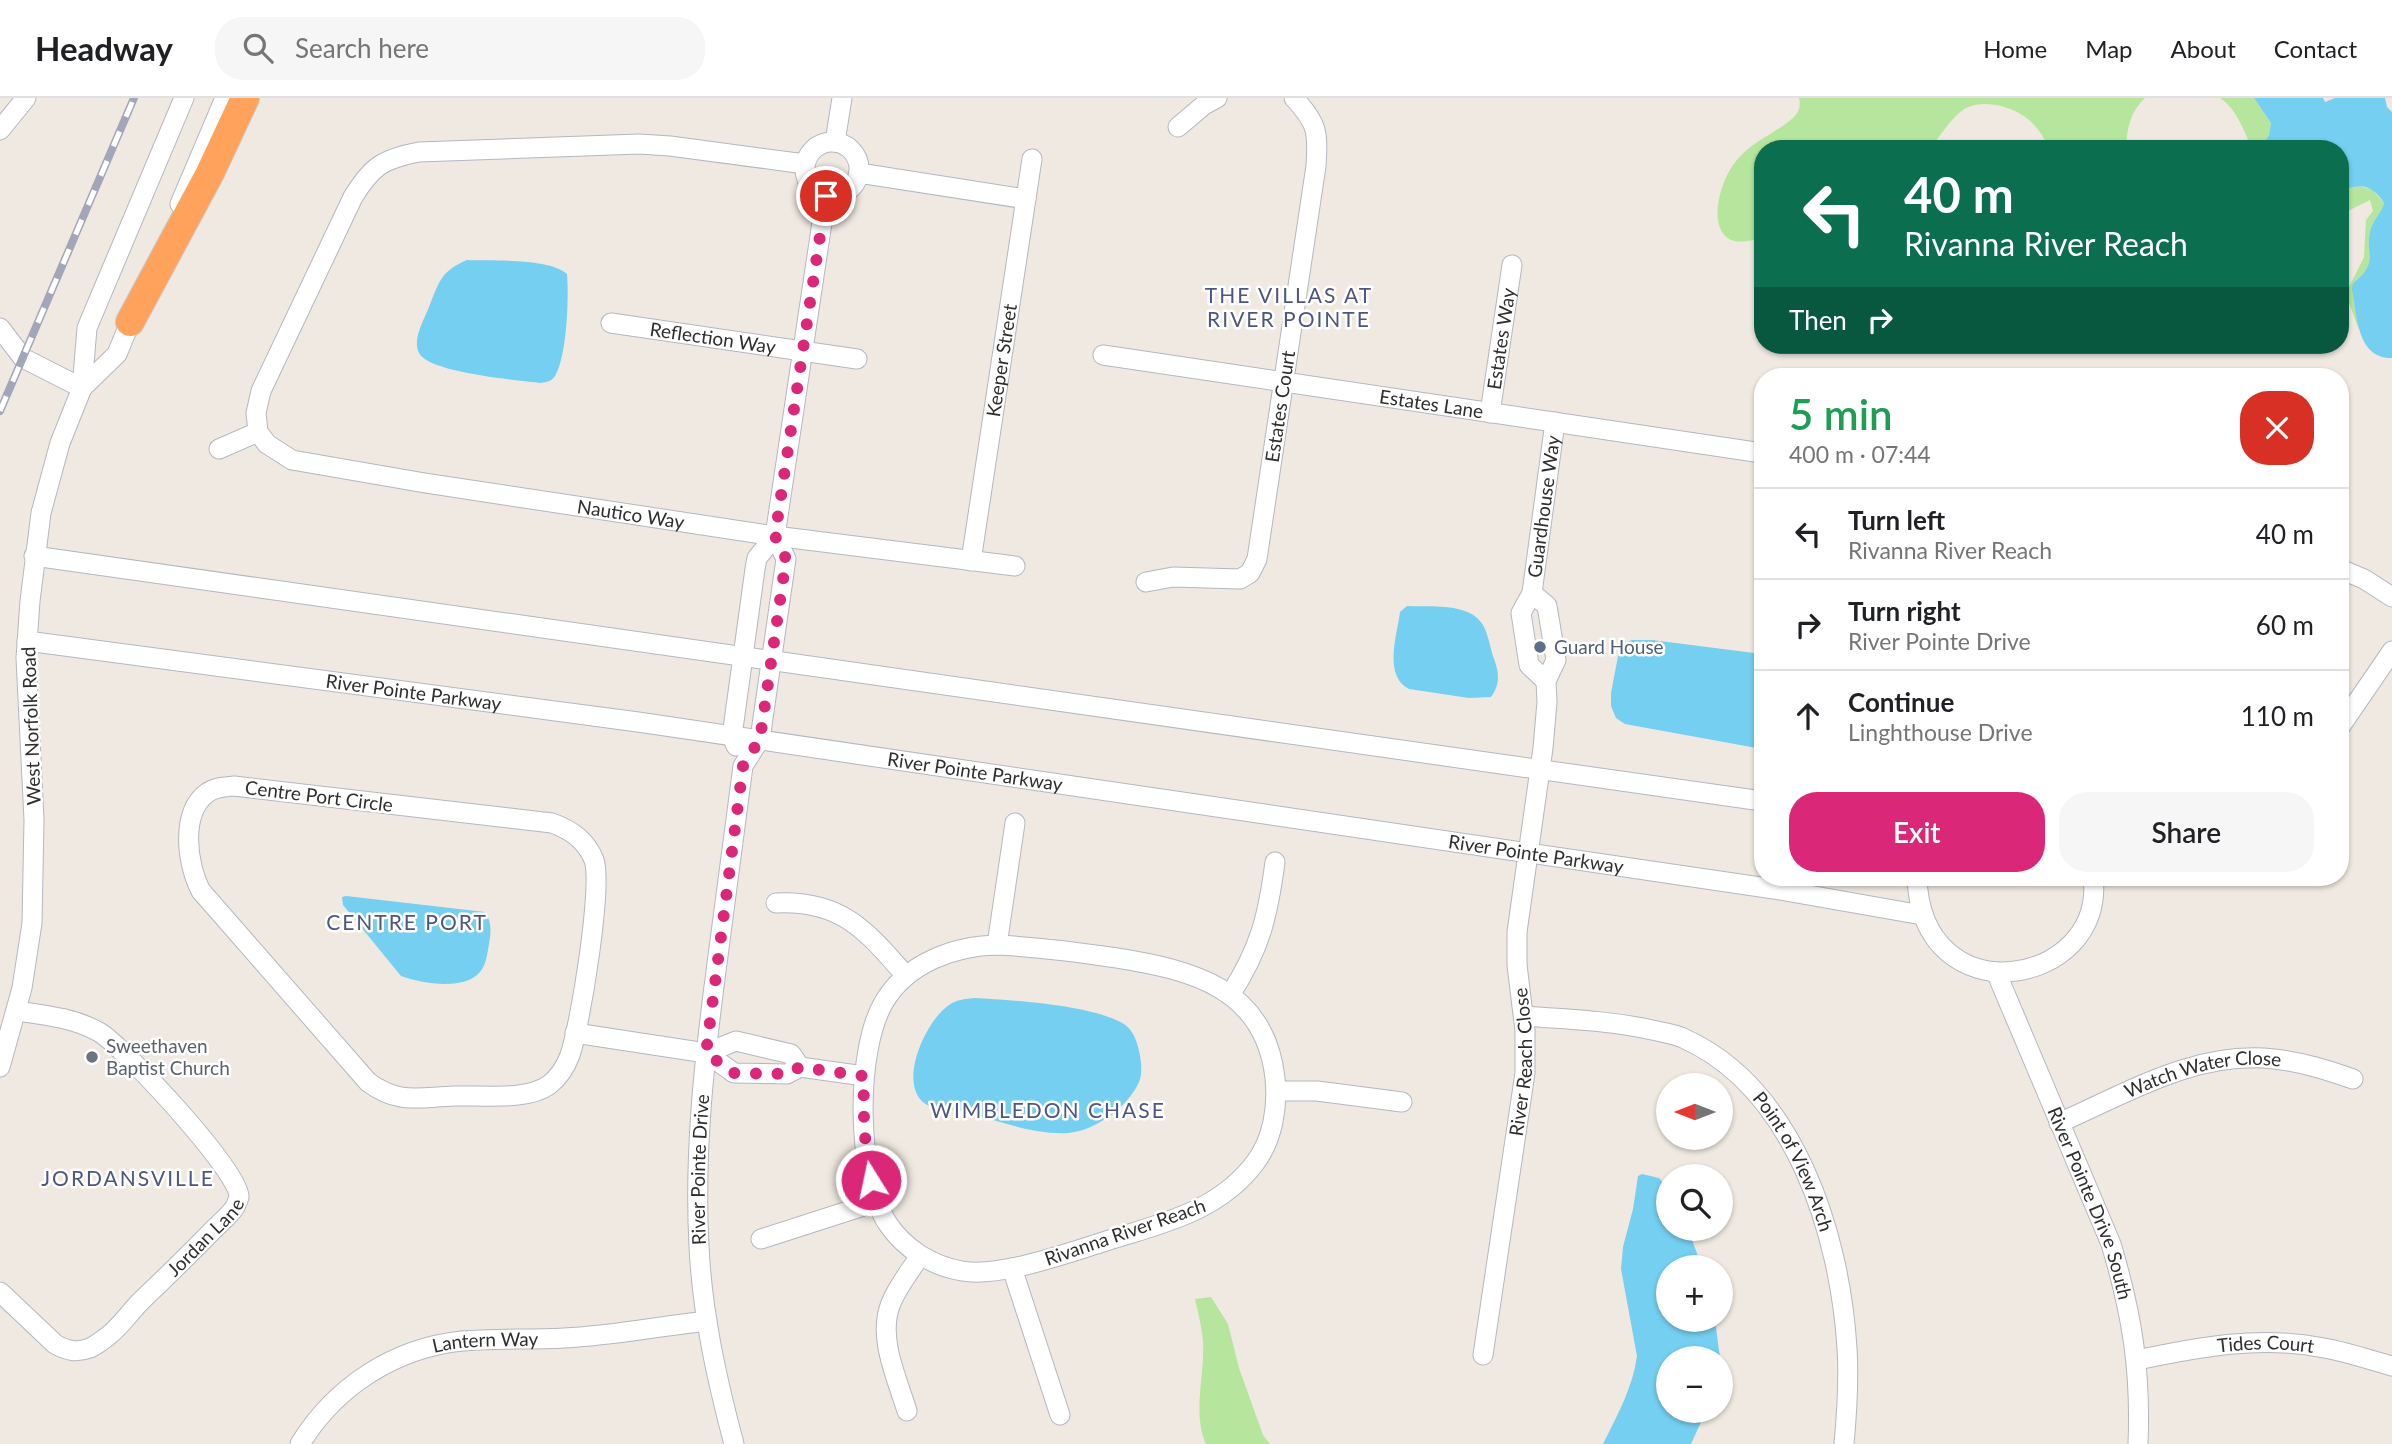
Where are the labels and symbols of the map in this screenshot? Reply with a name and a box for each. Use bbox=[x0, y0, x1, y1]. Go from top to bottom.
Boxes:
pin bbox=[796, 166, 856, 226]
district label: THE VILLAS AT RIVER POINTE bbox=[1205, 282, 1373, 331]
street label: Estates Way bbox=[1482, 286, 1519, 391]
street label: Keeper Street bbox=[981, 302, 1021, 418]
street label: Reflection Way bbox=[649, 317, 778, 358]
street label: Estates Court bbox=[1260, 349, 1299, 464]
street label: Estates Lane bbox=[1378, 384, 1485, 422]
street label: Guardhouse Way bbox=[1522, 434, 1564, 579]
street label: Nautico Way bbox=[576, 494, 686, 533]
place label: Guard House bbox=[1554, 635, 1664, 658]
marker: Guard House bbox=[1532, 639, 1548, 655]
street label: West Norfolk Road bbox=[16, 646, 45, 806]
street label: River Pointe Parkway bbox=[325, 669, 503, 715]
street label: River Pointe Parkway bbox=[886, 747, 1064, 795]
street label: Centre Port Circle bbox=[244, 775, 394, 816]
street label: River Pointe Parkway bbox=[1447, 829, 1625, 878]
district label: CENTRE PORT bbox=[326, 909, 488, 934]
street label: River Reach Close bbox=[1504, 987, 1536, 1138]
place label: Sweethaven Baptist Church bbox=[106, 1034, 230, 1079]
street label: Watch Water Close bbox=[2121, 1046, 2283, 1102]
marker: Sweethaven Baptist Church bbox=[84, 1049, 100, 1065]
north arrow bbox=[1656, 1073, 1732, 1150]
street label: Point of View Arch bbox=[1749, 1086, 1838, 1234]
street label: River Pointe Drive bbox=[686, 1093, 713, 1246]
district label: WIMBLEDON CHASE bbox=[930, 1097, 1166, 1122]
street label: River Pointe Drive South bbox=[2043, 1103, 2137, 1302]
position arrow bbox=[834, 1143, 908, 1217]
district label: JORDANSVILLE bbox=[41, 1165, 215, 1190]
street label: Rivanna River Reach bbox=[1041, 1193, 1208, 1270]
street label: Jordan Lane bbox=[162, 1195, 248, 1281]
street label: Lantern Way bbox=[430, 1327, 539, 1357]
street label: Tides Court bbox=[2216, 1330, 2316, 1357]

